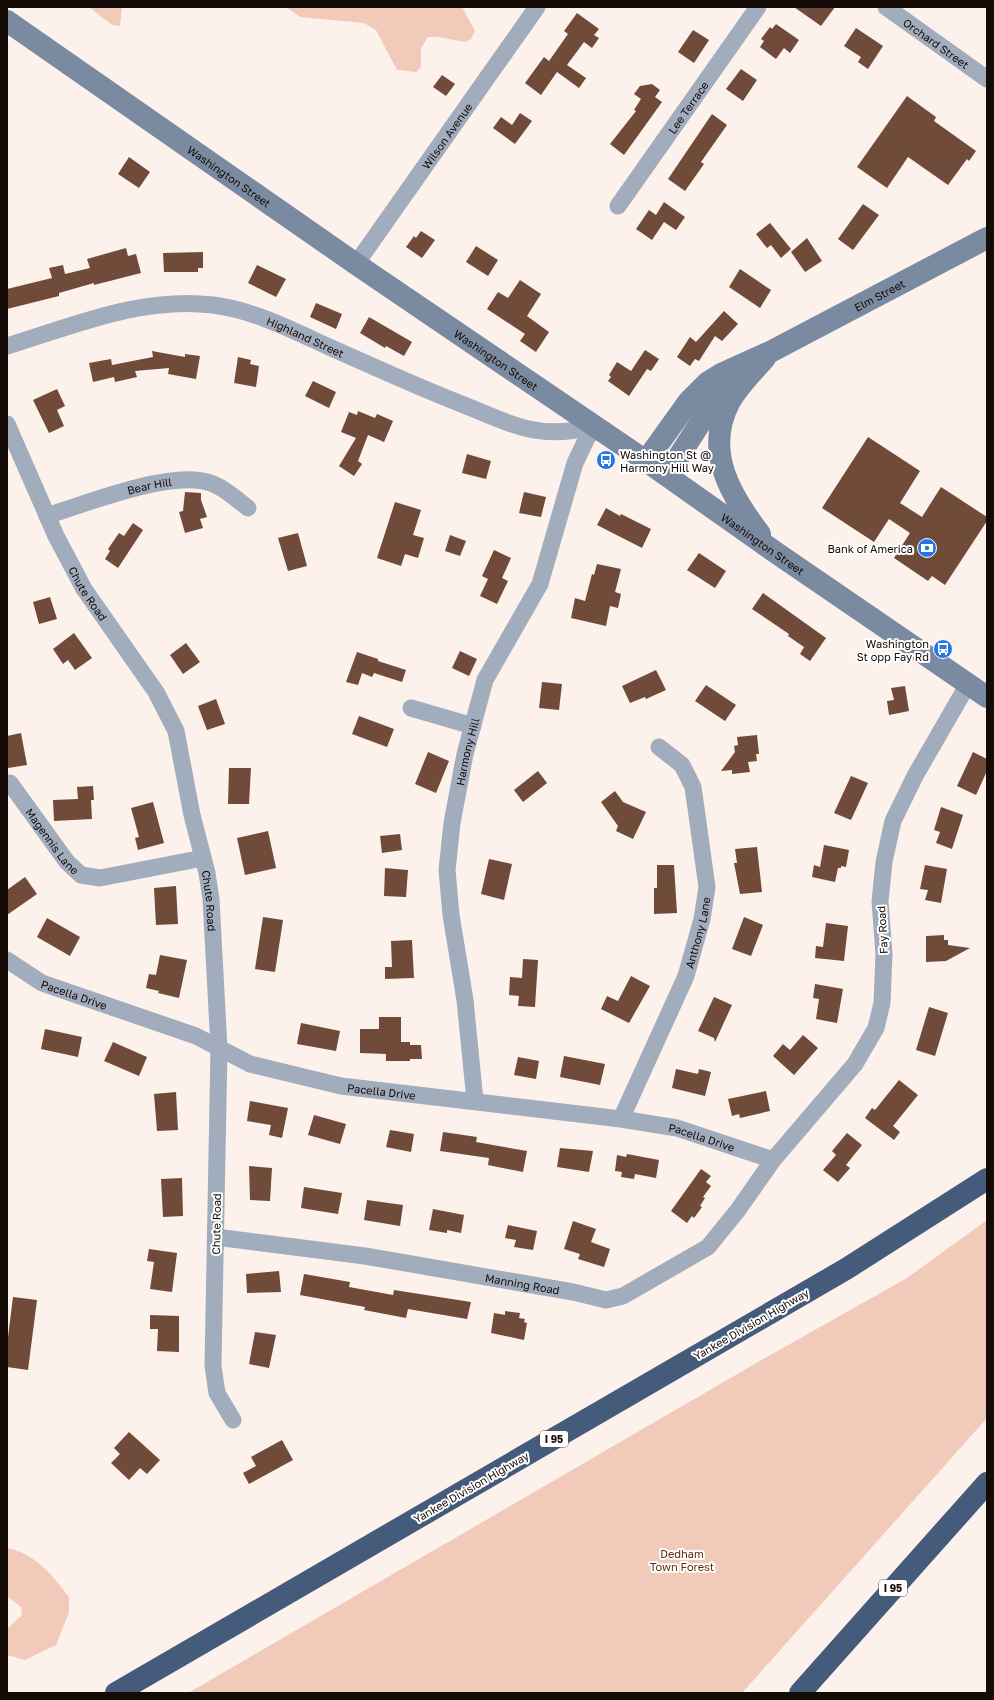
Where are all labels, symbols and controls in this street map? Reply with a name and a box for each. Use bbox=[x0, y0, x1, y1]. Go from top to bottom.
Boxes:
street label: Orchard Street bbox=[901, 15, 972, 71]
street label: Lee Terrace bbox=[665, 78, 710, 136]
street label: Wilson Avenue bbox=[419, 100, 474, 171]
street label: Washington Street bbox=[185, 142, 274, 209]
street label: Elm Street bbox=[852, 276, 907, 313]
street label: Highland Street bbox=[265, 313, 346, 359]
street label: Washington Street bbox=[452, 326, 541, 392]
place label: Washington St @ Harmony Hill Way bbox=[620, 448, 714, 474]
bus stop icon: Washington St @ Harmony Hill Way bbox=[595, 449, 617, 471]
street label: Bear Hill bbox=[126, 474, 173, 496]
street label: Washington Street bbox=[719, 510, 807, 577]
bank icon: Bank of America bbox=[916, 537, 938, 559]
place label: Bank of America bbox=[827, 542, 913, 555]
street label: Chute Road bbox=[67, 564, 110, 623]
place label: Washington St opp Fay Rd bbox=[857, 637, 929, 663]
bus stop icon: Washington St opp Fay Rd bbox=[932, 638, 954, 660]
street label: Harmony Hill bbox=[453, 716, 481, 787]
street label: Magennis Lane bbox=[24, 805, 82, 877]
street label: Chute Road bbox=[200, 869, 219, 932]
street label: Anthony Lane bbox=[682, 896, 712, 970]
street label: Fay Road bbox=[874, 906, 890, 954]
street label: Pacella Drive bbox=[40, 977, 109, 1011]
street label: Pacella Drive bbox=[346, 1080, 417, 1101]
street label: Pacella Drive bbox=[668, 1120, 737, 1153]
street label: Chute Road bbox=[209, 1193, 223, 1255]
street label: Manning Road bbox=[484, 1270, 561, 1296]
street label: Yankee Division Highway bbox=[691, 1286, 811, 1362]
road number: I 95 bbox=[540, 1431, 568, 1447]
street label: Yankee Division Highway bbox=[411, 1449, 531, 1525]
park label: Dedham Town Forest bbox=[650, 1547, 714, 1573]
road number: I 95 bbox=[879, 1580, 907, 1596]

